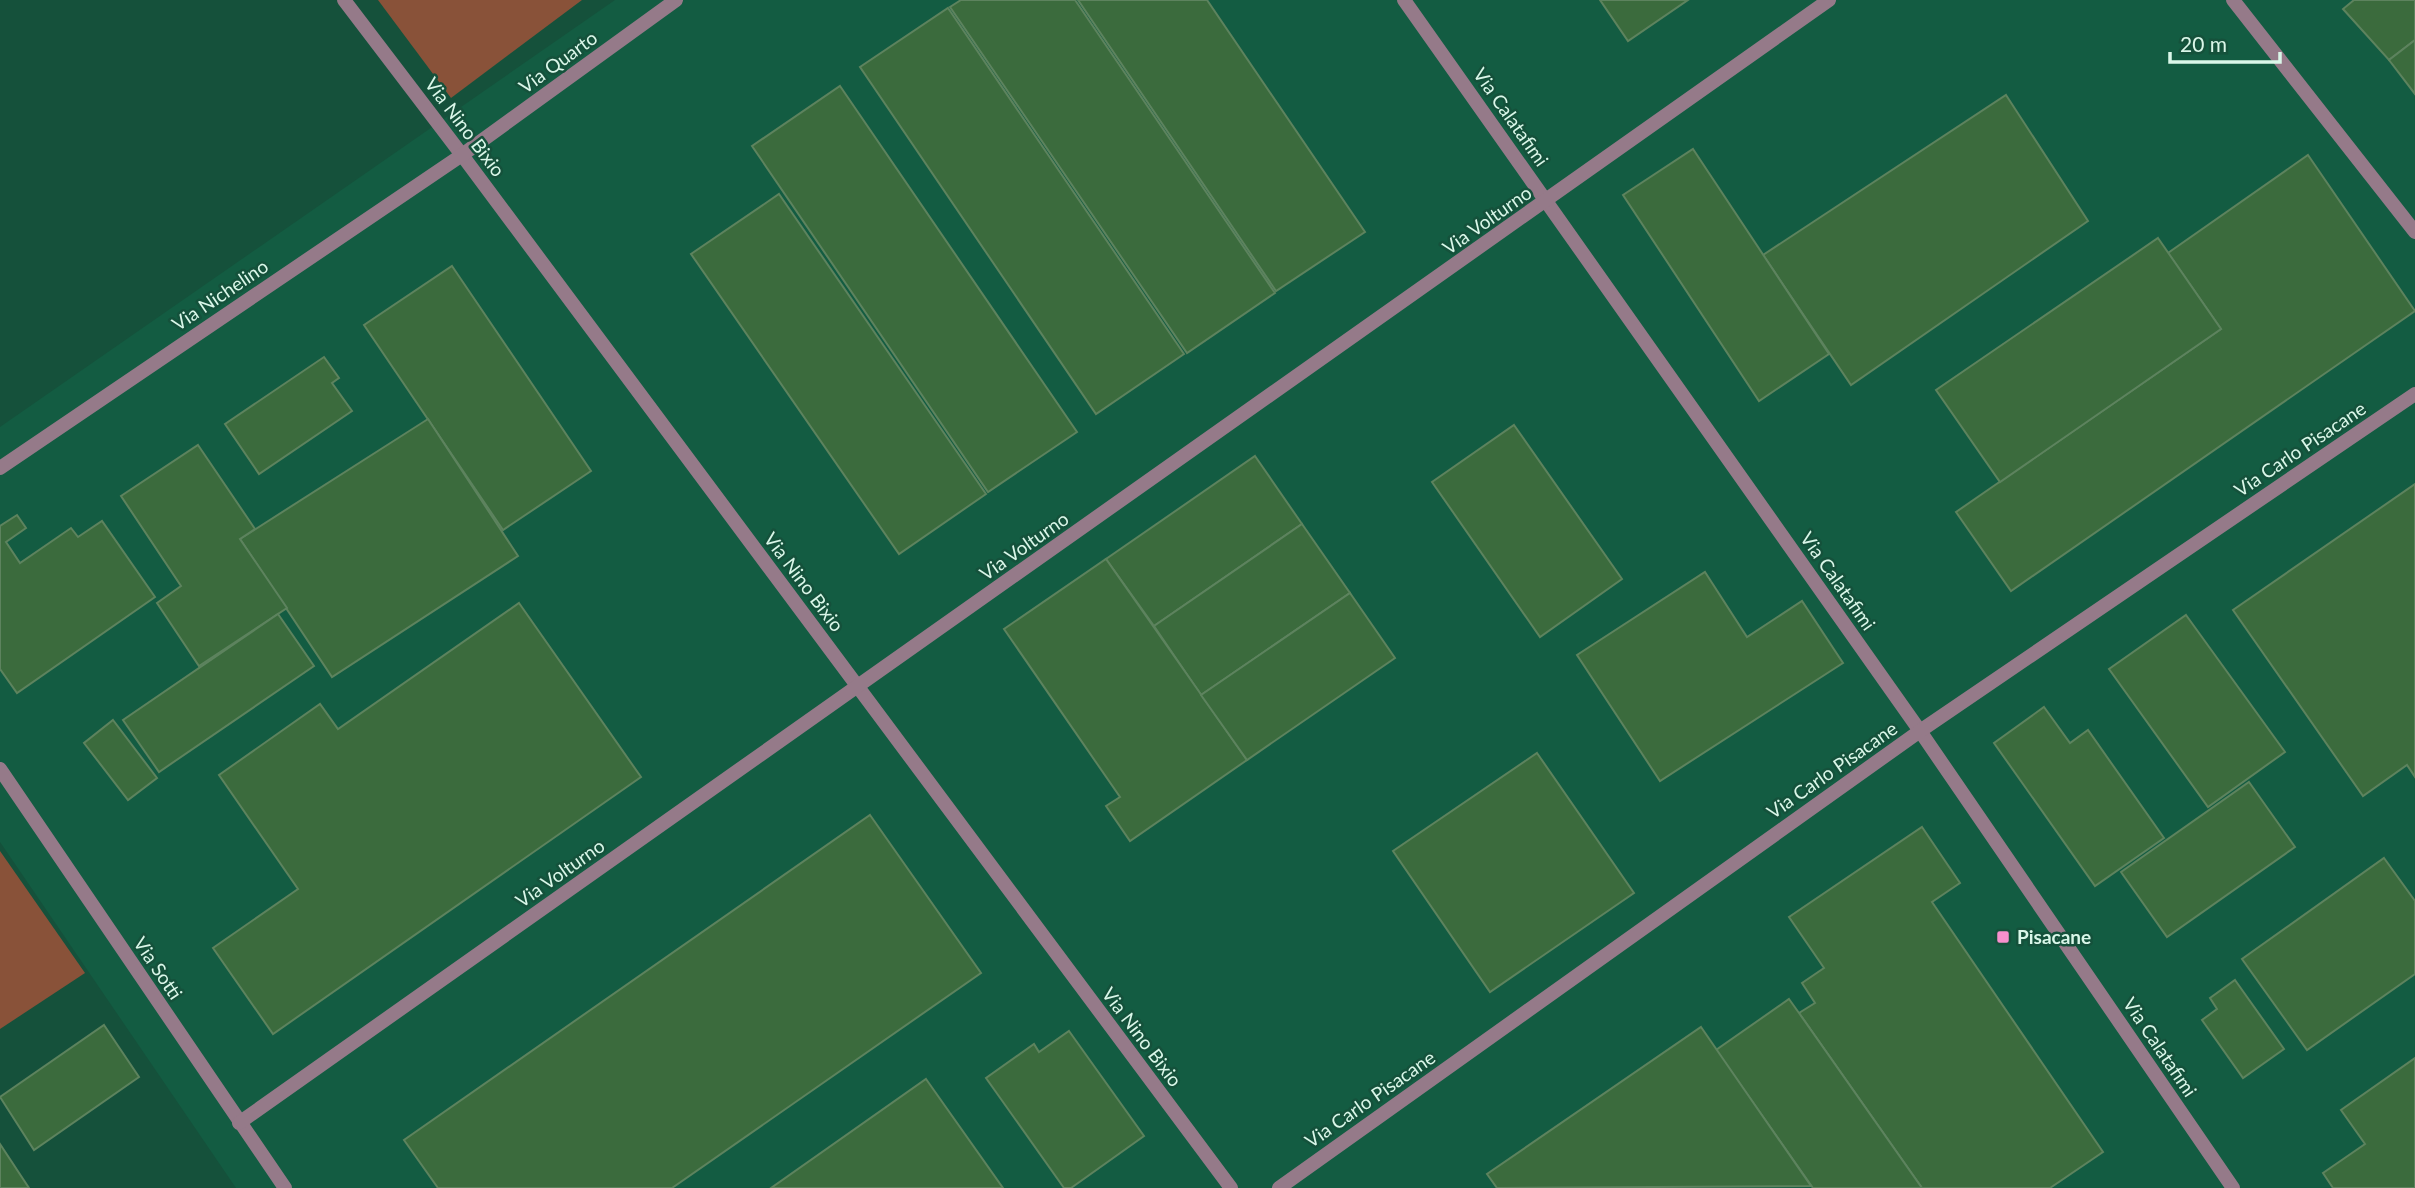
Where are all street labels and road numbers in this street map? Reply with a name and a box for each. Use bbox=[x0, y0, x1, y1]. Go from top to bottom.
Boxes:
street label: Via Quarto bbox=[514, 25, 601, 98]
street label: Via Calatafimi bbox=[1469, 63, 1554, 170]
street label: Via Nino Bixio bbox=[421, 73, 510, 181]
street label: Via Volturno bbox=[1438, 181, 1536, 259]
street label: Via Nichelino bbox=[167, 254, 272, 335]
street label: Via Carlo Pisacane bbox=[2230, 396, 2370, 501]
street label: Via Volturno bbox=[975, 507, 1073, 585]
street label: Via Calatafimi bbox=[1796, 527, 1881, 634]
street label: Via Nino Bixio bbox=[760, 528, 849, 636]
street label: Via Carlo Pisacane bbox=[1762, 716, 1901, 823]
street label: Via Volturno bbox=[511, 834, 609, 912]
street label: Via Sotti bbox=[129, 932, 188, 1003]
street label: Via Nino Bixio bbox=[1098, 983, 1187, 1091]
street label: Via Calatafimi bbox=[2119, 993, 2202, 1101]
street label: Via Carlo Pisacane bbox=[1300, 1045, 1439, 1152]

